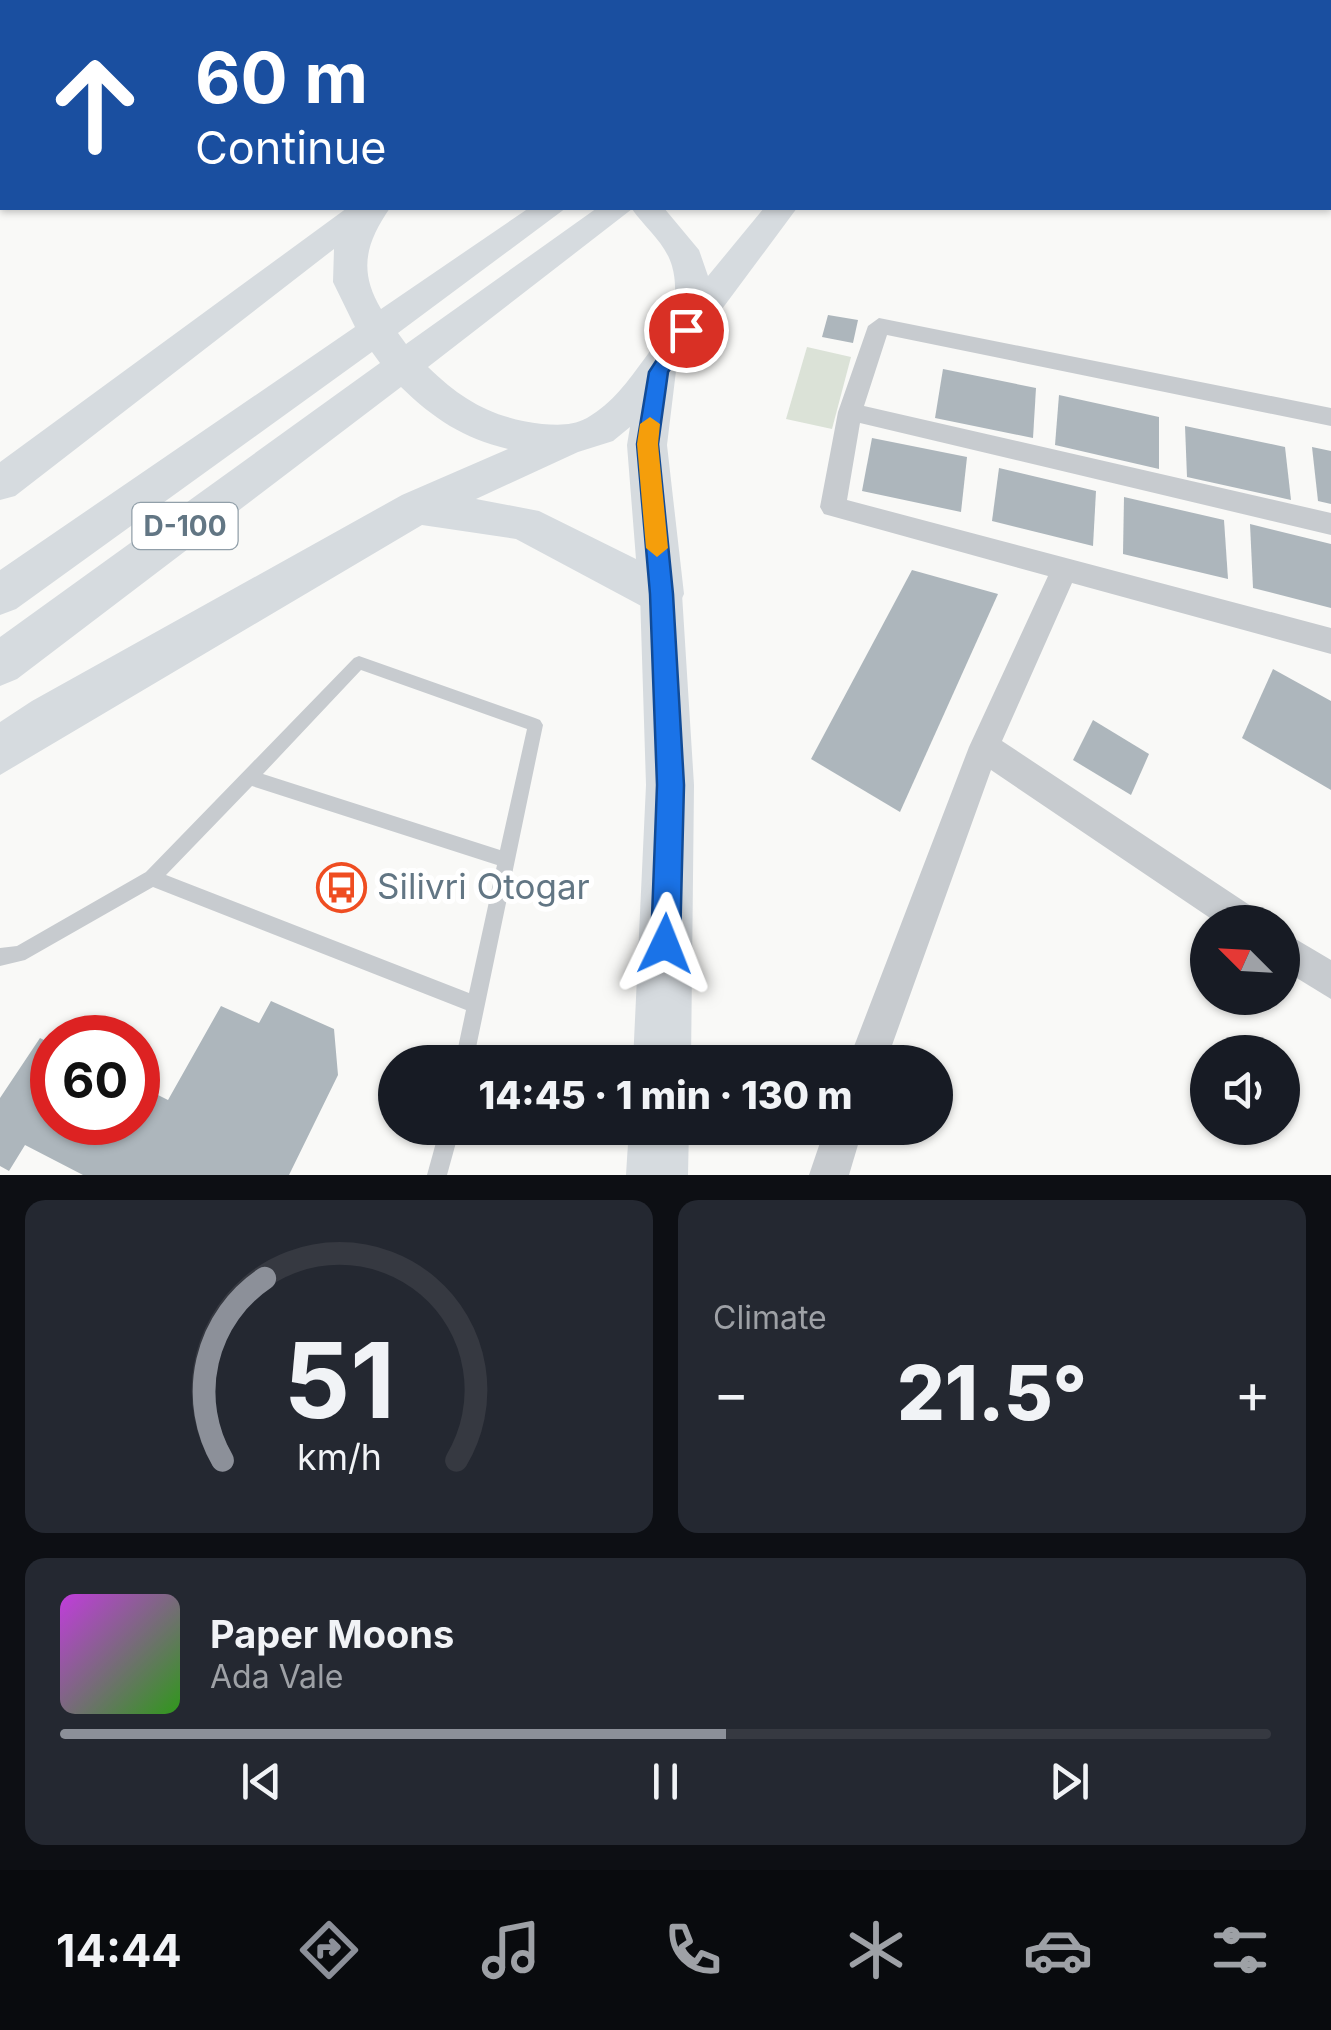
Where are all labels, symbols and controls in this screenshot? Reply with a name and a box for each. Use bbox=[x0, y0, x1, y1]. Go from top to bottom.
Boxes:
text: 60 m bbox=[195, 35, 368, 120]
icon: ahead bbox=[30, 40, 160, 170]
text: Continue bbox=[195, 120, 387, 175]
pin bbox=[644, 288, 729, 373]
icon: arrive bbox=[659, 303, 714, 358]
road number: D-100 bbox=[132, 503, 238, 549]
bus stop icon: Silivri Otogar bbox=[316, 861, 368, 913]
place label: Silivri Otogar bbox=[377, 865, 590, 907]
position arrow bbox=[613, 892, 717, 996]
north arrow bbox=[1190, 905, 1300, 1015]
map controls bbox=[1190, 905, 1300, 1145]
speed limit sign: 60 bbox=[30, 1015, 160, 1145]
button: sound bbox=[1190, 1035, 1300, 1145]
text: 14:45 · 1 min · 130 m bbox=[478, 1072, 853, 1118]
text: Climate bbox=[713, 1298, 827, 1337]
text: 51 bbox=[283, 1317, 395, 1443]
text: 21.5° bbox=[897, 1347, 1087, 1438]
text: − bbox=[713, 1360, 749, 1426]
text: + bbox=[1235, 1360, 1271, 1426]
text: km/h bbox=[297, 1435, 381, 1479]
text: Paper Moons bbox=[210, 1611, 454, 1657]
text: Ada Vale bbox=[210, 1657, 343, 1696]
icon: previous bbox=[234, 1754, 289, 1809]
icon: pause bbox=[638, 1754, 693, 1809]
icon: next bbox=[1042, 1754, 1097, 1809]
icon: directions bbox=[294, 1915, 364, 1985]
icon: music bbox=[476, 1915, 546, 1985]
icon: phone bbox=[658, 1915, 728, 1985]
icon: climate bbox=[841, 1915, 911, 1985]
icon: car bbox=[1023, 1915, 1093, 1985]
icon: filters bbox=[1205, 1915, 1275, 1985]
text: 14:44 bbox=[56, 1923, 182, 1978]

